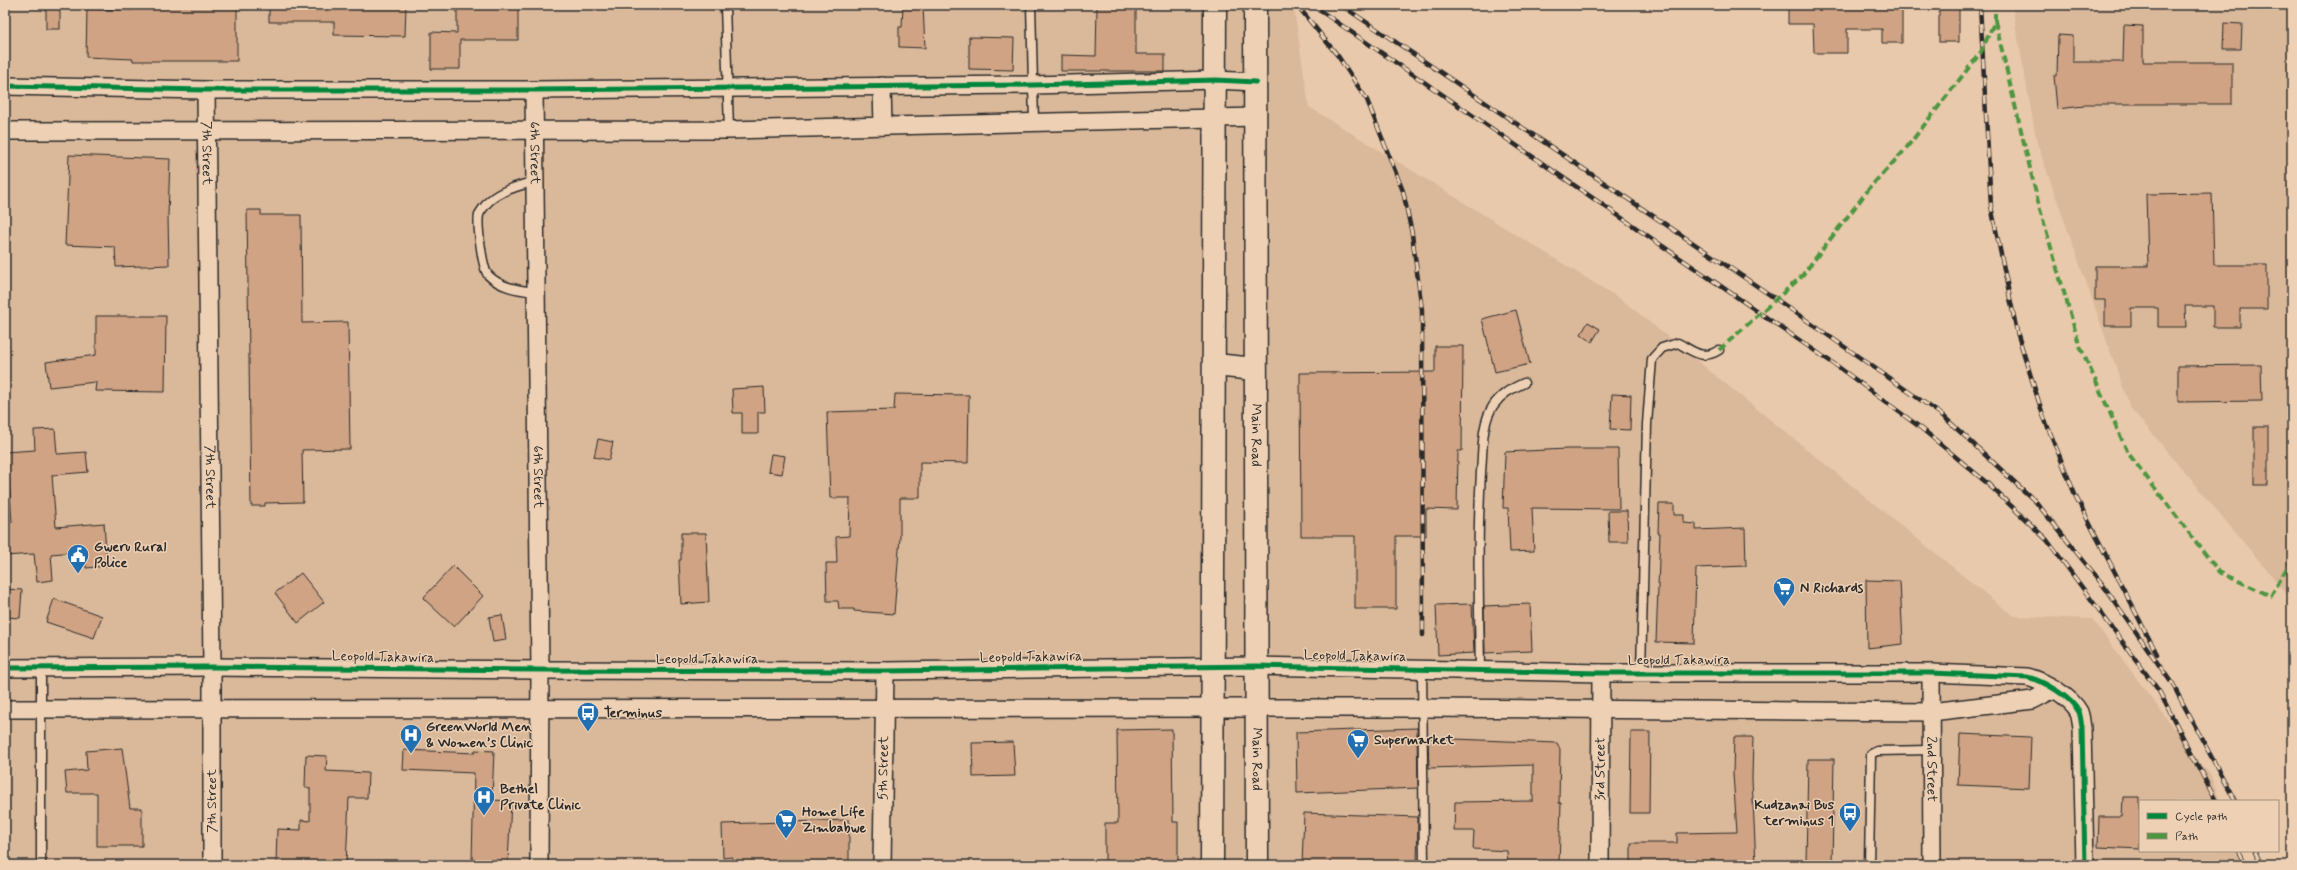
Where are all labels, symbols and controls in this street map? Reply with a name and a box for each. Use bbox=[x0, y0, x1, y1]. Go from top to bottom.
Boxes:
street label: 7th Street bbox=[197, 121, 216, 186]
street label: 6th Street bbox=[525, 121, 544, 185]
street label: Main Road bbox=[1247, 403, 1265, 467]
street label: 7th Street bbox=[201, 445, 219, 510]
street label: 6th Street bbox=[529, 445, 547, 509]
place label: Gweru Rural Police bbox=[94, 538, 166, 572]
public building icon: Gweru Rural Police bbox=[65, 542, 91, 575]
supermarket icon: N Richards bbox=[1771, 575, 1797, 608]
place label: N Richards bbox=[1800, 579, 1864, 597]
street label: Leopold Takawira bbox=[1304, 646, 1406, 666]
street label: Leopold Takawira bbox=[332, 647, 434, 667]
street label: Leopold Takawira bbox=[980, 647, 1082, 667]
street label: Leopold Takawira bbox=[656, 650, 758, 668]
street label: Leopold Takawira bbox=[1628, 651, 1730, 669]
bus stop icon: Terminus bbox=[575, 700, 601, 733]
place label: Terminus bbox=[604, 704, 663, 722]
place label: GreenWorld Men & Women’s Clinic bbox=[426, 718, 533, 752]
hospital icon: GreenWorld Men & Women’s Clinic bbox=[398, 722, 424, 755]
street label: Main Road bbox=[1248, 727, 1266, 791]
supermarket icon: Supermarket bbox=[1345, 727, 1371, 760]
place label: Supermarket bbox=[1374, 731, 1455, 749]
street label: 5th Street bbox=[874, 735, 893, 800]
street label: 2nd Street bbox=[1922, 736, 1941, 802]
street label: 3rd Street bbox=[1591, 737, 1610, 801]
street label: 7th Street bbox=[203, 768, 221, 833]
place label: Bethel Private Clinic bbox=[500, 780, 581, 814]
hospital icon: Bethel Private Clinic bbox=[471, 784, 497, 817]
place label: Kudzanai Bus terminus 1 bbox=[1754, 796, 1835, 830]
bus stop icon: Kudzanai Bus terminus 1 bbox=[1837, 800, 1863, 833]
legend bbox=[2139, 800, 2279, 852]
place label: Home Life Zimbabwe bbox=[802, 803, 866, 837]
supermarket icon: Home Life Zimbabwe bbox=[773, 807, 799, 840]
text: Cycle path bbox=[2175, 809, 2227, 825]
text: Path bbox=[2175, 829, 2198, 845]

